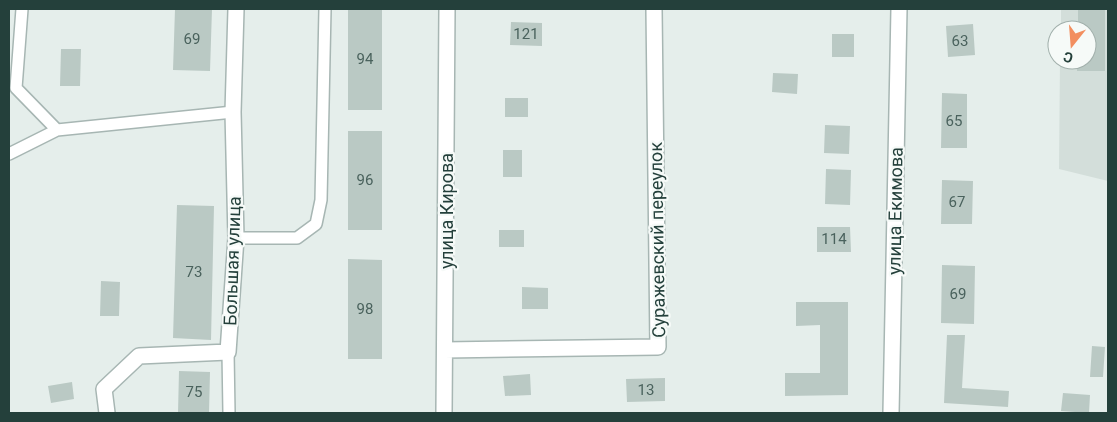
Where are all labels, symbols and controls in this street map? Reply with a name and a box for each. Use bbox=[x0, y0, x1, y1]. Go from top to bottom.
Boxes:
north arrow bbox=[1047, 20, 1097, 70]
house number: 121 bbox=[513, 25, 539, 43]
house number: 69 bbox=[184, 30, 200, 48]
house number: 63 bbox=[952, 32, 968, 50]
text: С bbox=[1061, 48, 1075, 66]
house number: 94 bbox=[357, 50, 374, 68]
house number: 65 bbox=[946, 112, 962, 130]
street label: Суражевский переулок bbox=[645, 142, 669, 338]
street label: улица Екимова bbox=[883, 147, 907, 275]
street label: улица Кирова bbox=[436, 153, 457, 269]
house number: 96 bbox=[357, 171, 373, 189]
house number: 67 bbox=[949, 193, 965, 211]
street label: Большая улица bbox=[219, 196, 245, 326]
house number: 114 bbox=[821, 230, 847, 248]
house number: 73 bbox=[186, 263, 202, 281]
house number: 69 bbox=[950, 285, 966, 303]
house number: 98 bbox=[357, 300, 373, 318]
house number: 13 bbox=[638, 381, 654, 399]
house number: 75 bbox=[186, 383, 202, 401]

